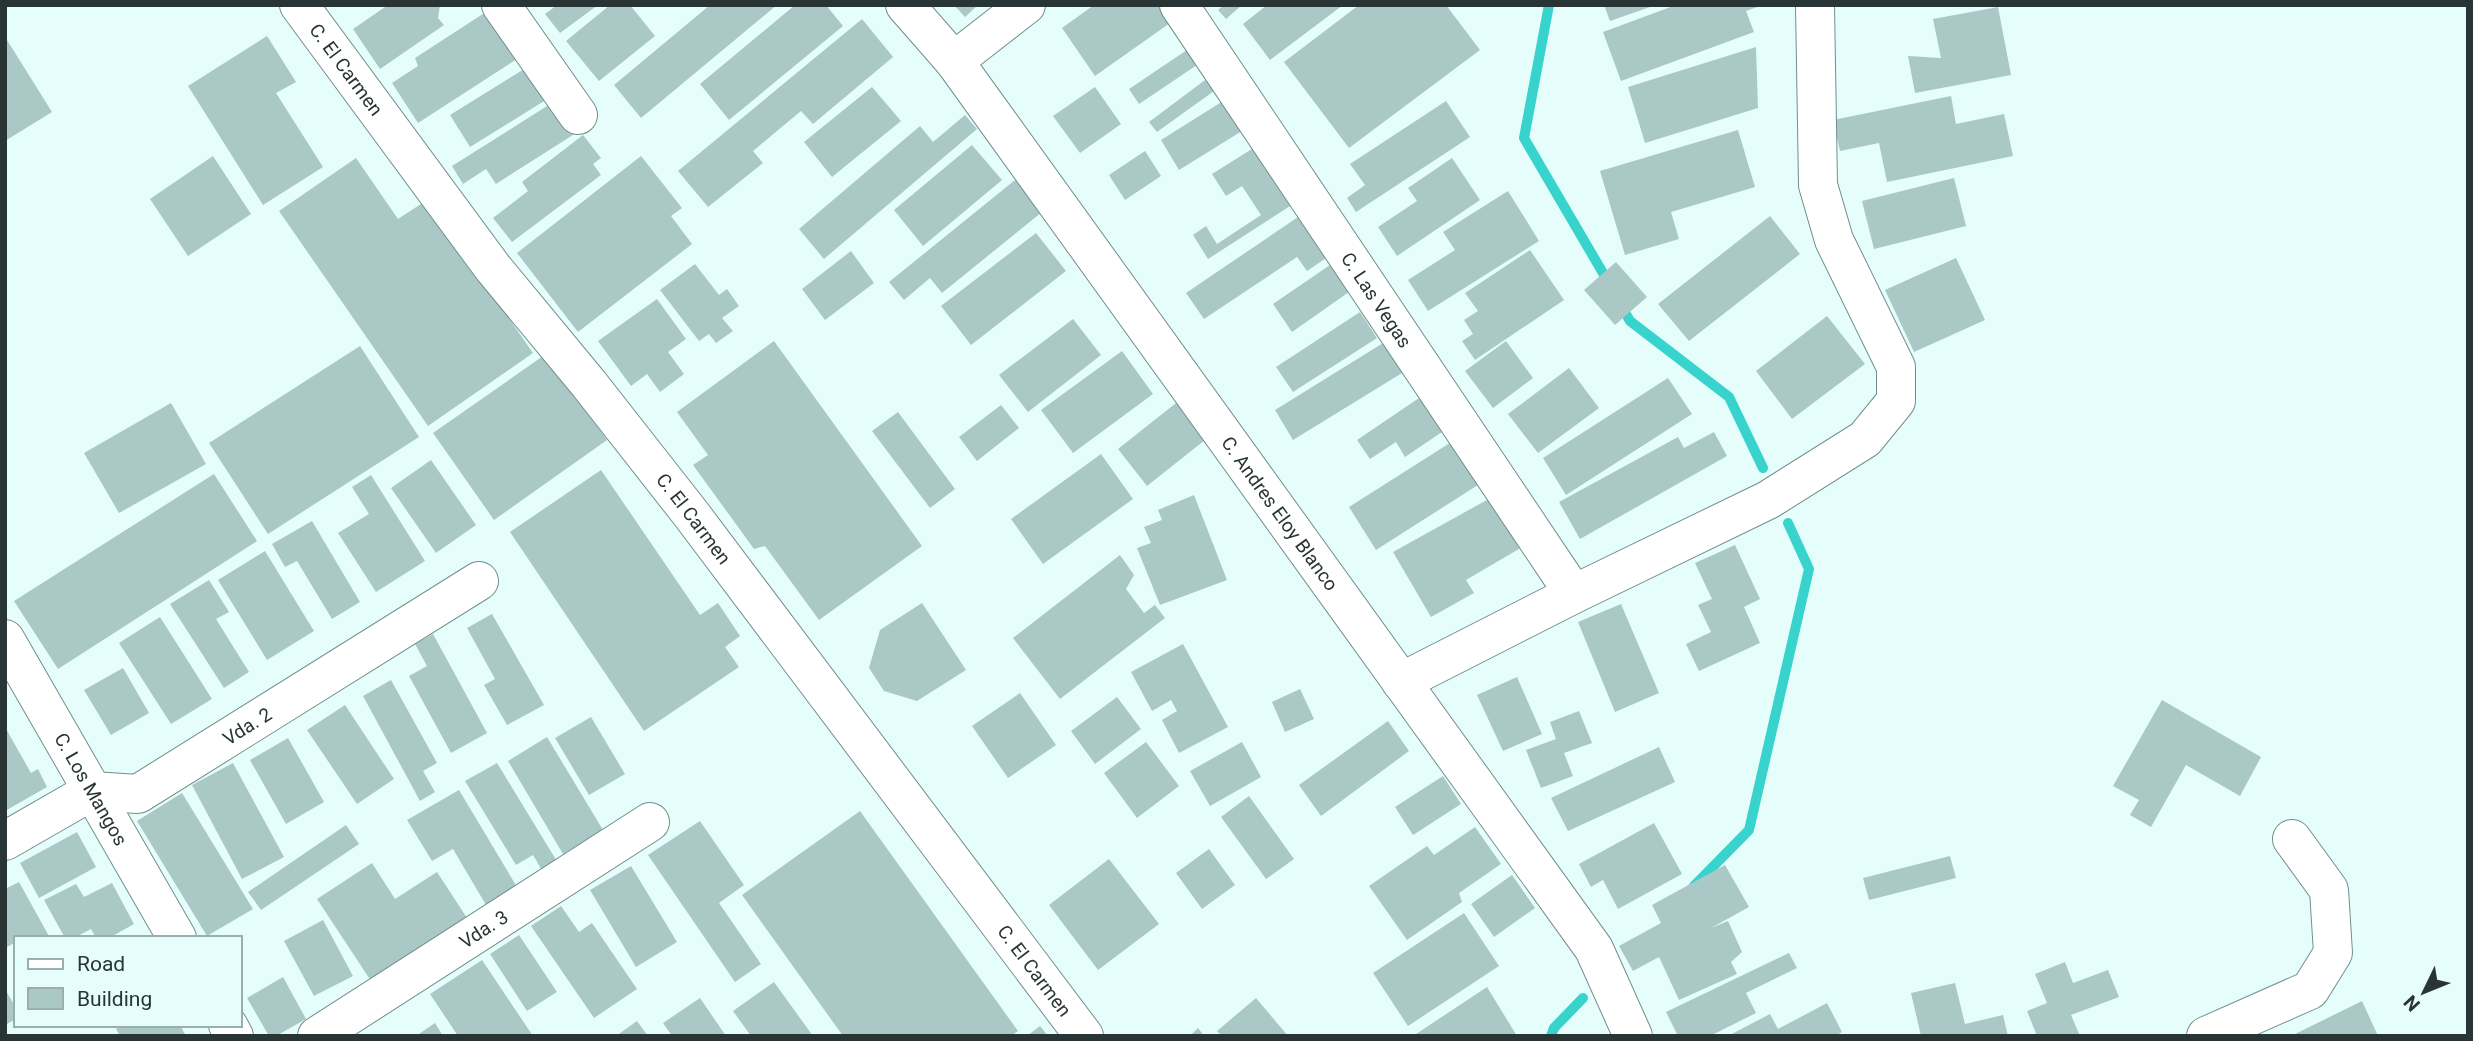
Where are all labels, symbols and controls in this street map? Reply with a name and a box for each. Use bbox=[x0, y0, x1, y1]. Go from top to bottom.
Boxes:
street label: C. El Carmen bbox=[305, 19, 388, 120]
street label: C. Las Vegas bbox=[1337, 248, 1417, 352]
street label: C. Andres Eloy Blanco bbox=[1217, 432, 1343, 595]
street label: C. El Carmen bbox=[652, 468, 736, 569]
street label: Vda. 2 bbox=[218, 702, 276, 750]
street label: C. Los Mangos bbox=[50, 728, 133, 850]
street label: Vda. 3 bbox=[455, 905, 512, 953]
street label: C. El Carmen bbox=[993, 920, 1077, 1021]
legend bbox=[14, 936, 242, 1027]
text: Road bbox=[77, 952, 125, 976]
north arrow bbox=[2389, 957, 2459, 1027]
text: Building bbox=[77, 987, 152, 1011]
text: N bbox=[2399, 991, 2425, 1016]

